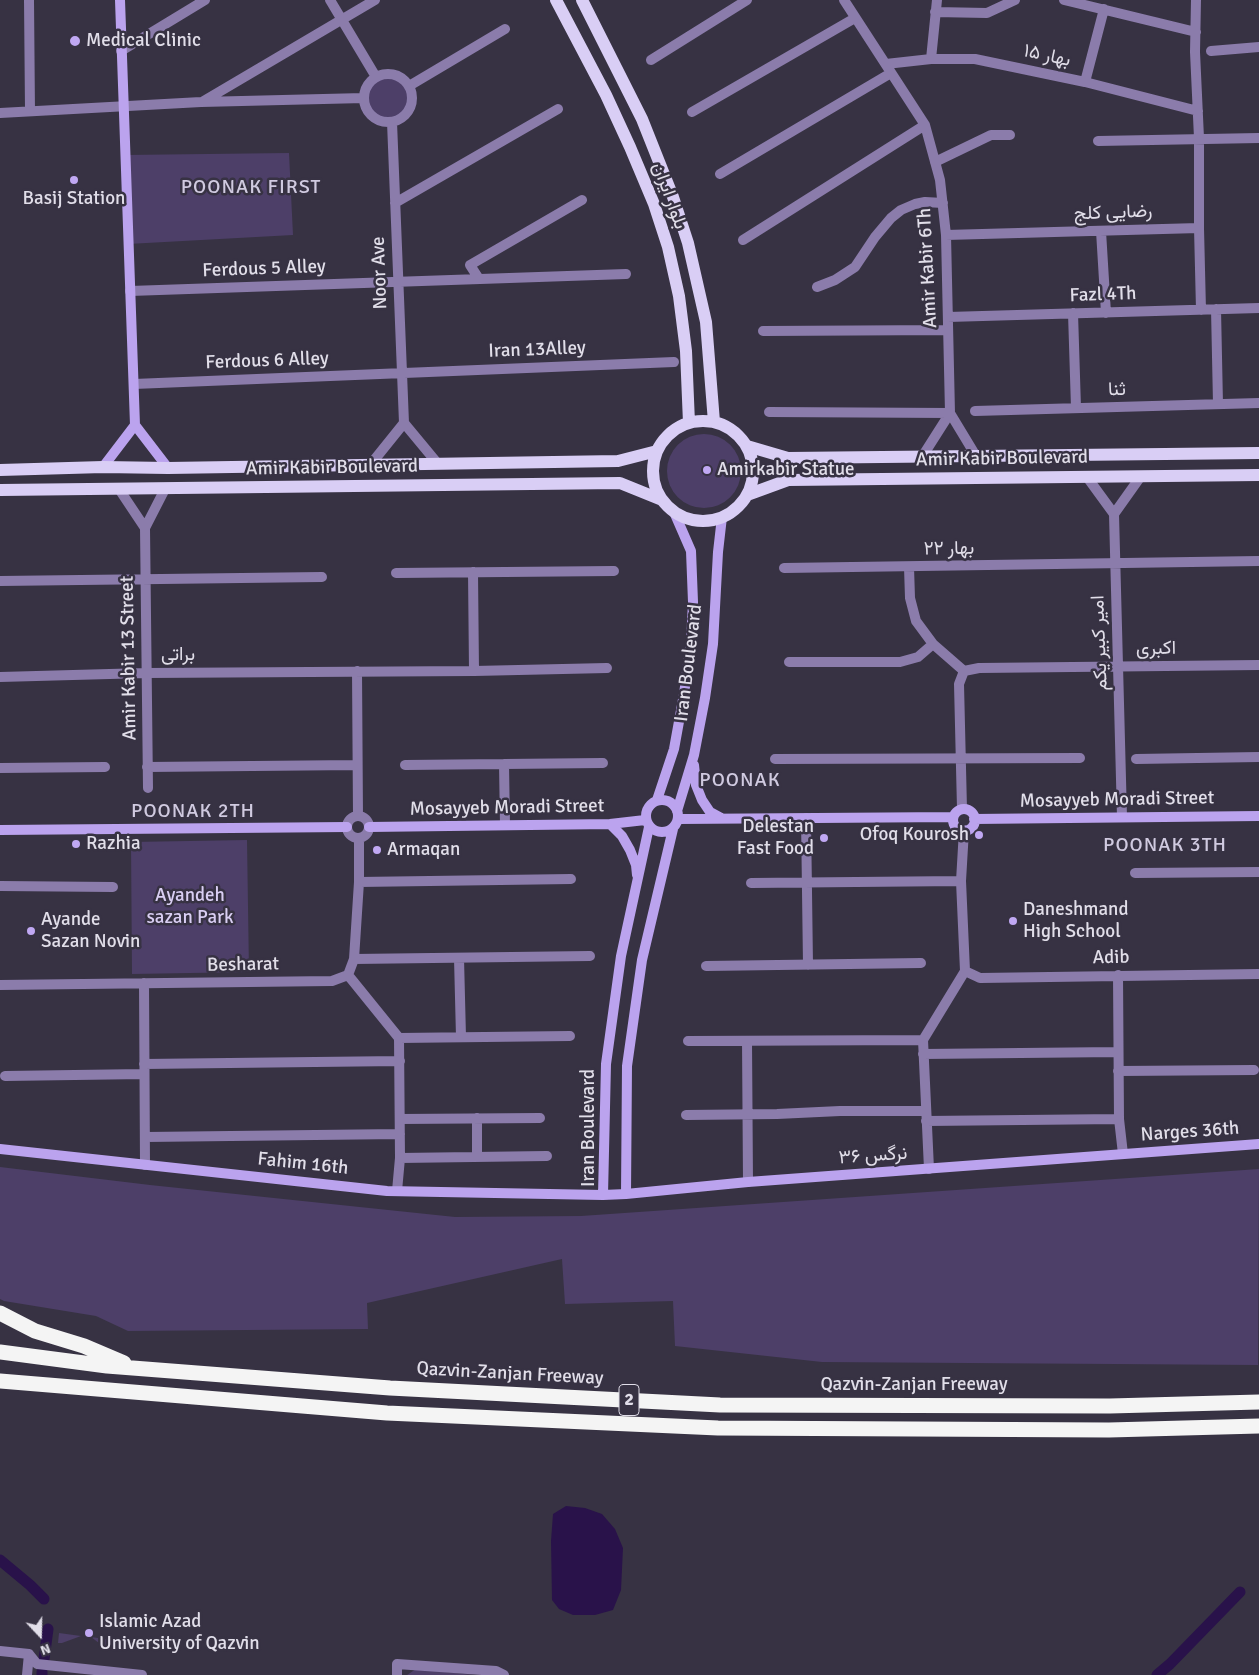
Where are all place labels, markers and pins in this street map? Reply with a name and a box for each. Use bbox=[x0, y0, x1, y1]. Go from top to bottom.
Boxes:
place label: Medical Clinic bbox=[86, 30, 201, 52]
marker: Medical Clinic bbox=[68, 34, 82, 48]
marker: Basij Station bbox=[68, 174, 80, 186]
place label: Basij Station bbox=[23, 188, 125, 210]
place label: Amirkabir Statue bbox=[717, 459, 855, 481]
marker: Amirkabir Statue bbox=[701, 464, 713, 476]
place label: Delestan Fast Food bbox=[737, 816, 814, 860]
place label: Ofoq Kourosh bbox=[860, 824, 969, 846]
marker: Ofoq Kourosh bbox=[973, 829, 985, 841]
marker: Delestan Fast Food bbox=[818, 832, 830, 844]
place label: Razhia bbox=[86, 833, 141, 855]
marker: Razhia bbox=[70, 838, 82, 850]
place label: Armaqan bbox=[387, 839, 460, 861]
marker: Armaqan bbox=[371, 844, 383, 856]
place label: Daneshmand High School bbox=[1023, 899, 1129, 943]
place label: Ayande Sazan Novin bbox=[41, 909, 140, 953]
marker: Daneshmand High School bbox=[1007, 915, 1019, 927]
marker: Ayande Sazan Novin bbox=[25, 925, 37, 937]
place label: Islamic Azad University of Qazvin bbox=[99, 1611, 260, 1655]
marker: Islamic Azad University of Qazvin bbox=[83, 1627, 95, 1639]

